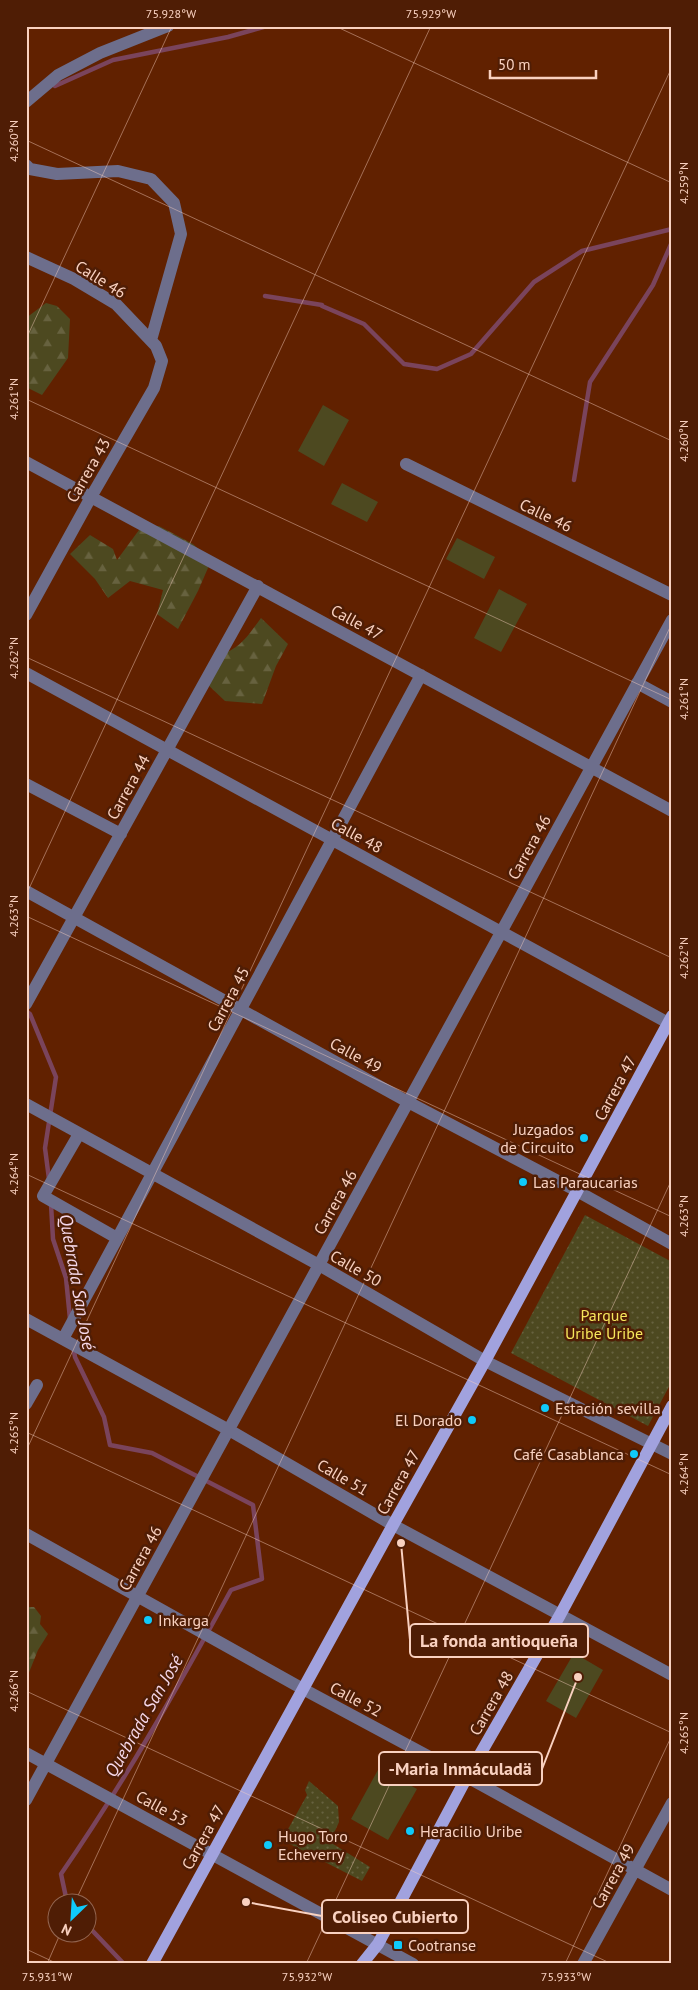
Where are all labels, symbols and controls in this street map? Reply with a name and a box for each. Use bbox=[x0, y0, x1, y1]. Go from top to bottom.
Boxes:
text: 75.928°W bbox=[146, 6, 196, 21]
text: 75.929°W bbox=[406, 6, 456, 21]
scale bar bbox=[490, 48, 597, 80]
text: 50 m bbox=[498, 55, 531, 74]
text: 4.260°N bbox=[6, 120, 21, 162]
text: 4.259°N bbox=[676, 162, 691, 204]
street label: Calle 46 bbox=[72, 256, 130, 302]
text: 4.261°N bbox=[6, 378, 21, 420]
text: 4.260°N bbox=[676, 420, 691, 462]
street label: Carrera 43 bbox=[62, 434, 114, 506]
street label: Calle 46 bbox=[516, 494, 576, 536]
street label: Calle 47 bbox=[328, 600, 386, 644]
text: 4.262°N bbox=[6, 637, 21, 679]
text: 4.261°N bbox=[676, 678, 691, 720]
street label: Carrera 44 bbox=[102, 751, 154, 823]
street label: Carrera 46 bbox=[503, 811, 555, 883]
street label: Calle 48 bbox=[328, 813, 386, 857]
text: 4.263°N bbox=[6, 895, 21, 937]
text: 4.262°N bbox=[676, 937, 691, 979]
street label: Carrera 45 bbox=[203, 963, 253, 1035]
street label: Calle 49 bbox=[327, 1033, 385, 1077]
street label: Carrera 47 bbox=[590, 1052, 640, 1124]
place label: Juzgados de Circuito bbox=[500, 1119, 574, 1157]
marker: Juzgados de Circuito bbox=[578, 1132, 590, 1144]
text: 4.264°N bbox=[6, 1153, 21, 1195]
street label: Carrera 46 bbox=[309, 1166, 361, 1238]
place label: Las Paraucarias bbox=[533, 1172, 638, 1192]
marker: Las Paraucarias bbox=[517, 1176, 529, 1188]
text: 4.263°N bbox=[676, 1195, 691, 1237]
water label: Quebrada San José bbox=[54, 1212, 101, 1352]
street label: Calle 50 bbox=[327, 1245, 385, 1291]
park label: Parque Uribe Uribe bbox=[565, 1305, 643, 1343]
place label: Estación sevilla bbox=[555, 1398, 661, 1418]
marker: Estación sevilla bbox=[539, 1402, 551, 1414]
place label: El Dorado bbox=[395, 1410, 462, 1430]
text: 4.265°N bbox=[6, 1412, 21, 1454]
marker: El Dorado bbox=[466, 1414, 478, 1426]
place label: Café Casablanca bbox=[513, 1444, 624, 1464]
street label: Carrera 47 bbox=[372, 1446, 424, 1518]
marker: Café Casablanca bbox=[628, 1448, 640, 1460]
text: 4.264°N bbox=[676, 1453, 691, 1495]
street label: Calle 51 bbox=[314, 1454, 372, 1500]
street label: Carrera 46 bbox=[114, 1522, 166, 1594]
place label: Inkarga bbox=[158, 1610, 209, 1630]
marker: Inkarga bbox=[142, 1614, 154, 1626]
callout: La fonda antioqueña bbox=[410, 1624, 588, 1657]
text: La fonda antioqueña bbox=[420, 1629, 578, 1652]
water label: Quebrada San José bbox=[99, 1650, 188, 1781]
street label: Carrera 48 bbox=[465, 1667, 517, 1739]
text: 4.266°N bbox=[6, 1670, 21, 1712]
street label: Calle 52 bbox=[327, 1677, 385, 1721]
text: 4.265°N bbox=[676, 1712, 691, 1754]
callout: -Maria Inmáculadä bbox=[379, 1752, 542, 1785]
text: -Maria Inmáculadä bbox=[388, 1757, 532, 1780]
street label: Calle 53 bbox=[133, 1786, 191, 1830]
street label: Carrera 47 bbox=[177, 1801, 229, 1873]
place label: Heracilio Uribe bbox=[420, 1821, 523, 1841]
marker: Heracilio Uribe bbox=[404, 1825, 416, 1837]
place label: Hugo Toro Echeverry bbox=[278, 1826, 348, 1864]
marker: Hugo Toro Echeverry bbox=[262, 1839, 274, 1851]
street label: Carrera 49 bbox=[587, 1840, 639, 1912]
north arrow bbox=[48, 1892, 98, 1942]
callout: Coliseo Cubierto bbox=[322, 1900, 468, 1933]
text: Coliseo Cubierto bbox=[332, 1905, 458, 1928]
text: N bbox=[59, 1920, 74, 1940]
place label: Cootranse bbox=[408, 1935, 476, 1955]
marker: Cootranse bbox=[392, 1939, 404, 1951]
text: 75.931°W bbox=[22, 1969, 72, 1984]
text: 75.932°W bbox=[282, 1969, 332, 1984]
text: 75.933°W bbox=[541, 1969, 591, 1984]

